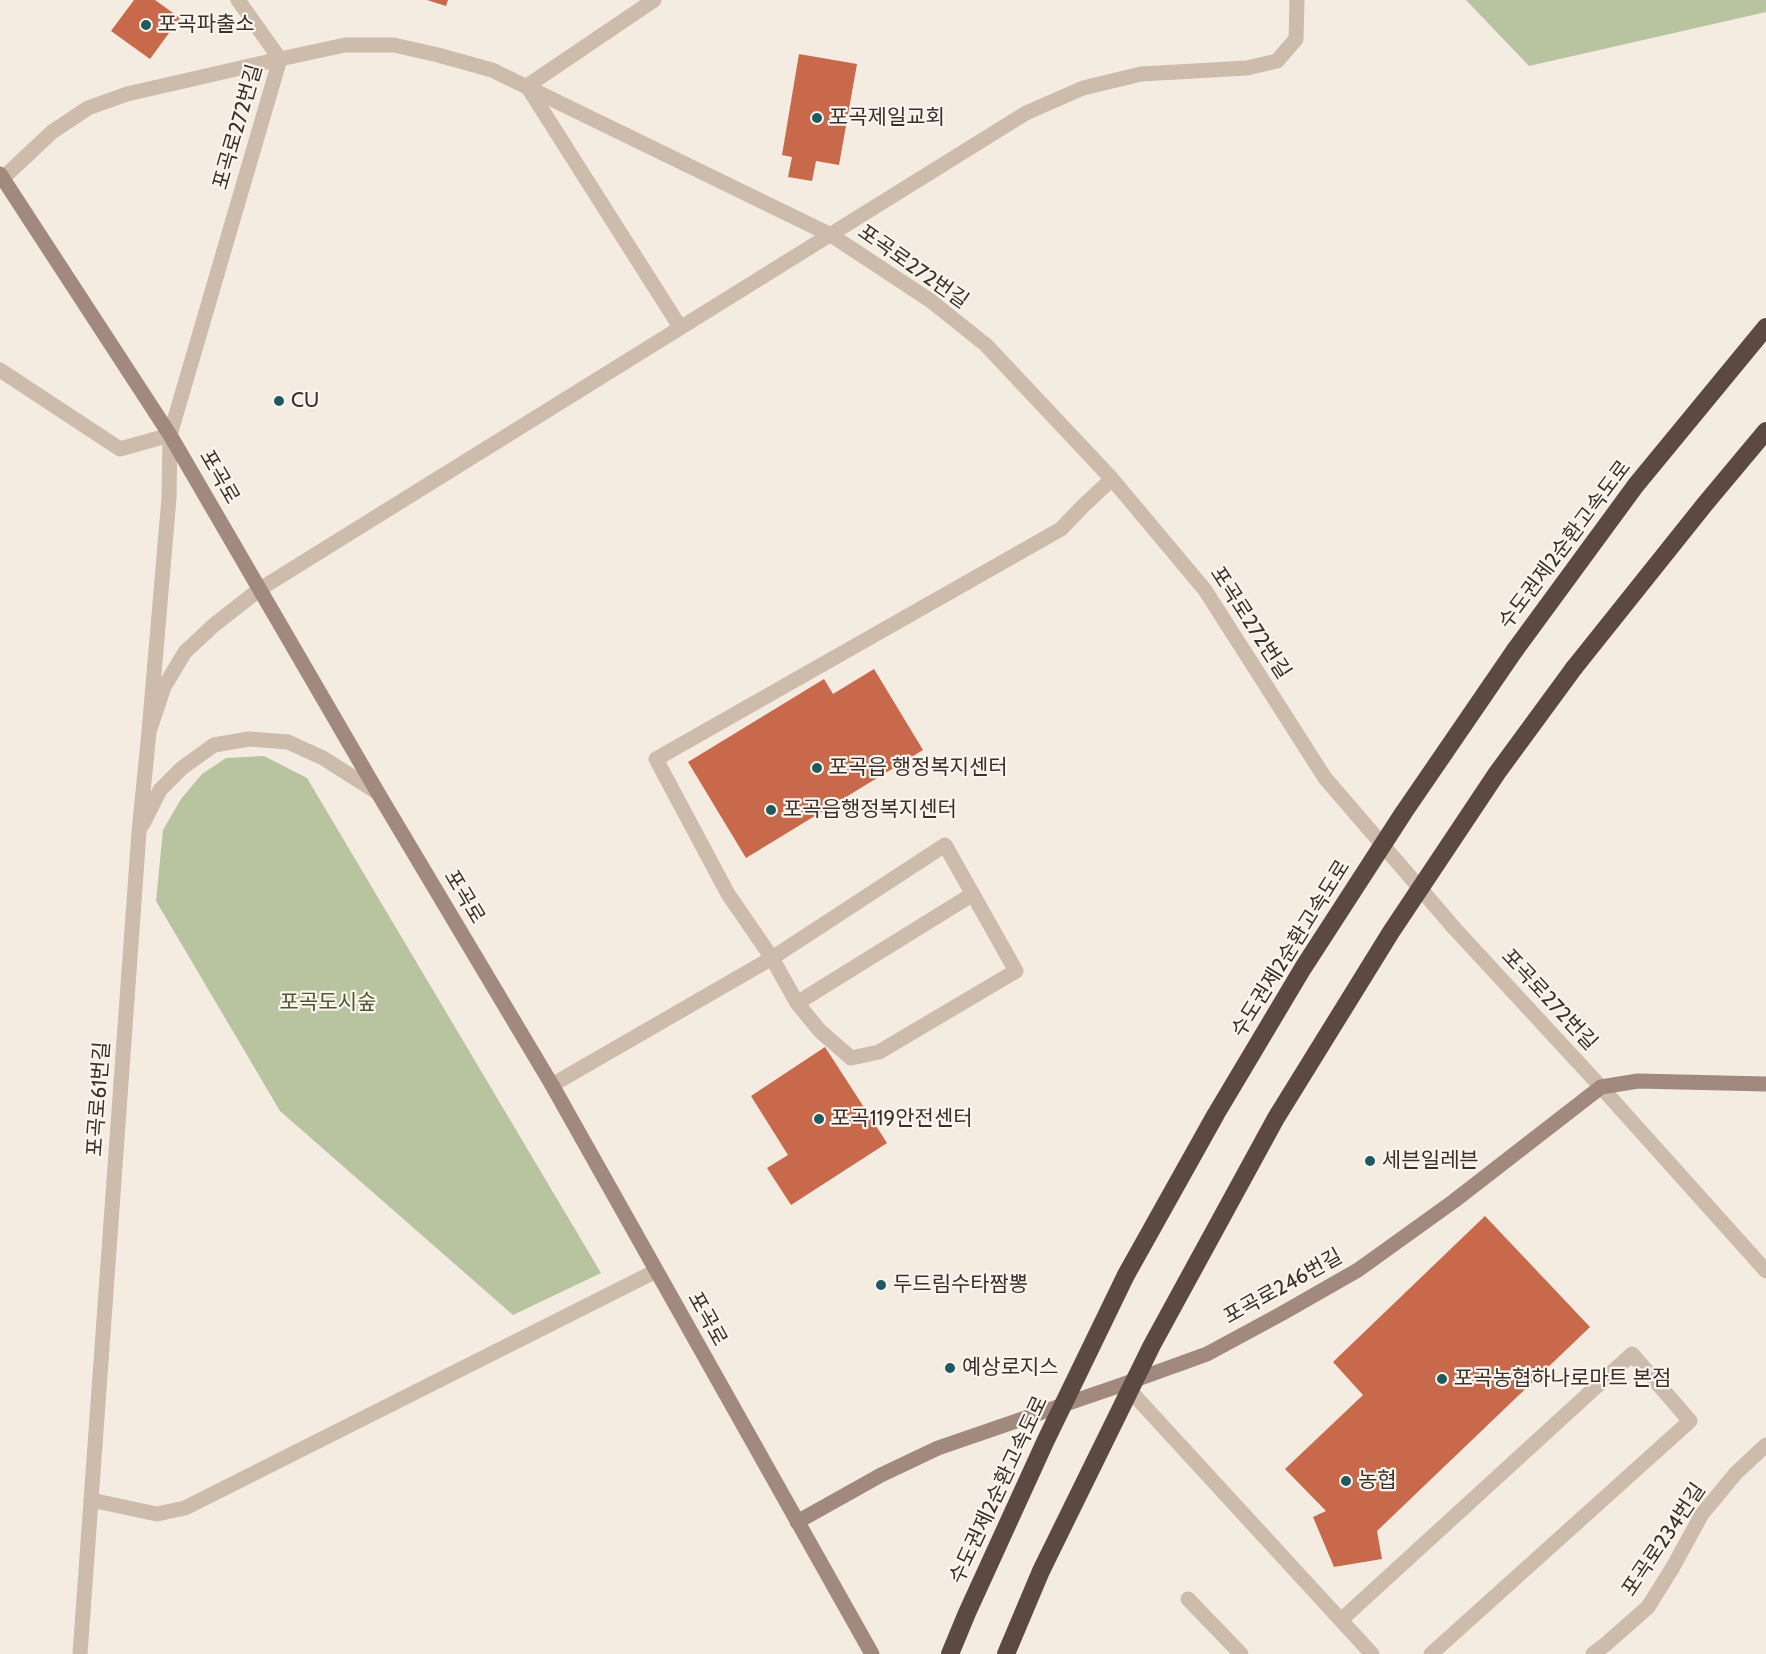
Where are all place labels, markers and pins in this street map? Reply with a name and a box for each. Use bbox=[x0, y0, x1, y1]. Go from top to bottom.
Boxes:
place label: 포곡파출소 bbox=[158, 12, 255, 38]
marker: 포곡파출소 bbox=[139, 18, 153, 32]
place label: 포곡제일교회 bbox=[829, 105, 945, 131]
marker: 포곡제일교회 bbox=[810, 111, 824, 125]
place label: CU bbox=[291, 388, 319, 414]
marker: CU bbox=[272, 394, 286, 408]
place label: 포곡읍 행정복지센터 bbox=[829, 755, 1008, 781]
marker: 포곡읍 행정복지센터 bbox=[810, 761, 824, 775]
place label: 포곡읍행정복지센터 bbox=[783, 797, 957, 823]
marker: 포곡읍행정복지센터 bbox=[764, 803, 778, 817]
place label: 포곡119안전센터 bbox=[831, 1106, 973, 1132]
marker: 포곡119안전센터 bbox=[812, 1112, 826, 1126]
place label: 세븐일레븐 bbox=[1382, 1148, 1479, 1174]
marker: 세븐일레븐 bbox=[1363, 1154, 1377, 1168]
place label: 두드림수타짬뽕 bbox=[893, 1272, 1028, 1298]
marker: 두드림수타짬뽕 bbox=[874, 1278, 888, 1292]
place label: 예상로지스 bbox=[962, 1355, 1059, 1381]
marker: 예상로지스 bbox=[943, 1361, 957, 1375]
place label: 포곡농협하나로마트 본점 bbox=[1454, 1366, 1671, 1392]
marker: 포곡농협하나로마트 본점 bbox=[1435, 1372, 1449, 1386]
place label: 농협 bbox=[1358, 1468, 1397, 1494]
marker: 농협 bbox=[1339, 1474, 1353, 1488]

